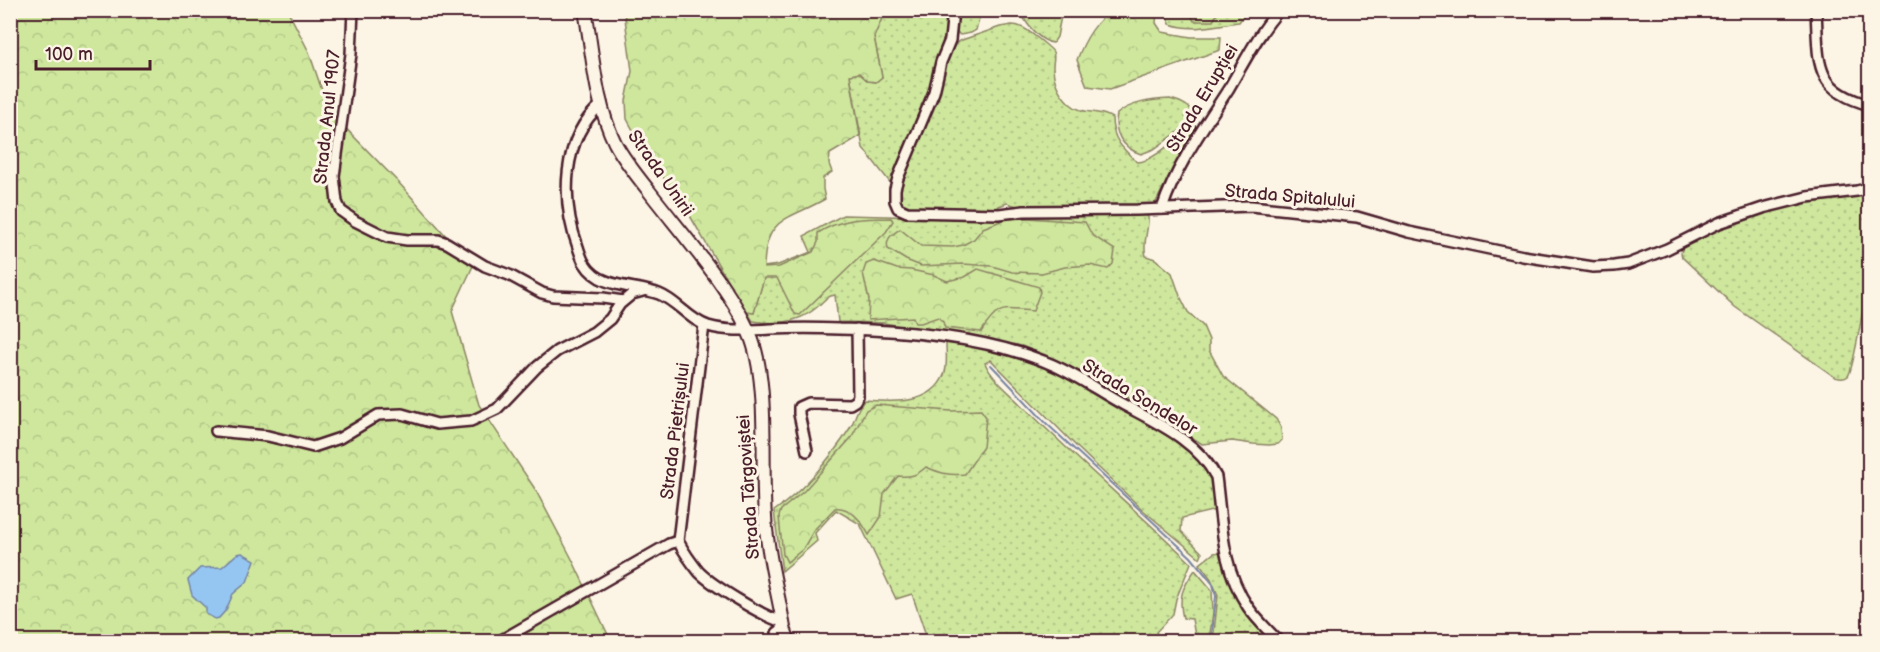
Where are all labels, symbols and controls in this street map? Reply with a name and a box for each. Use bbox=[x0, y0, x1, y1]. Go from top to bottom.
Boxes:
scale bar bbox=[36, 33, 150, 71]
street label: Strada Erupției bbox=[1162, 41, 1243, 156]
text: 100 m bbox=[45, 44, 93, 65]
street label: Strada Anul 1907 bbox=[310, 49, 345, 185]
street label: Strada Unirii bbox=[623, 126, 698, 221]
street label: Strada Spitalului bbox=[1224, 180, 1356, 213]
street label: Strada Sondelor bbox=[1078, 355, 1202, 440]
street label: Strada Pietrișului bbox=[657, 361, 694, 501]
street label: Strada Târgoviștei bbox=[733, 414, 764, 560]

